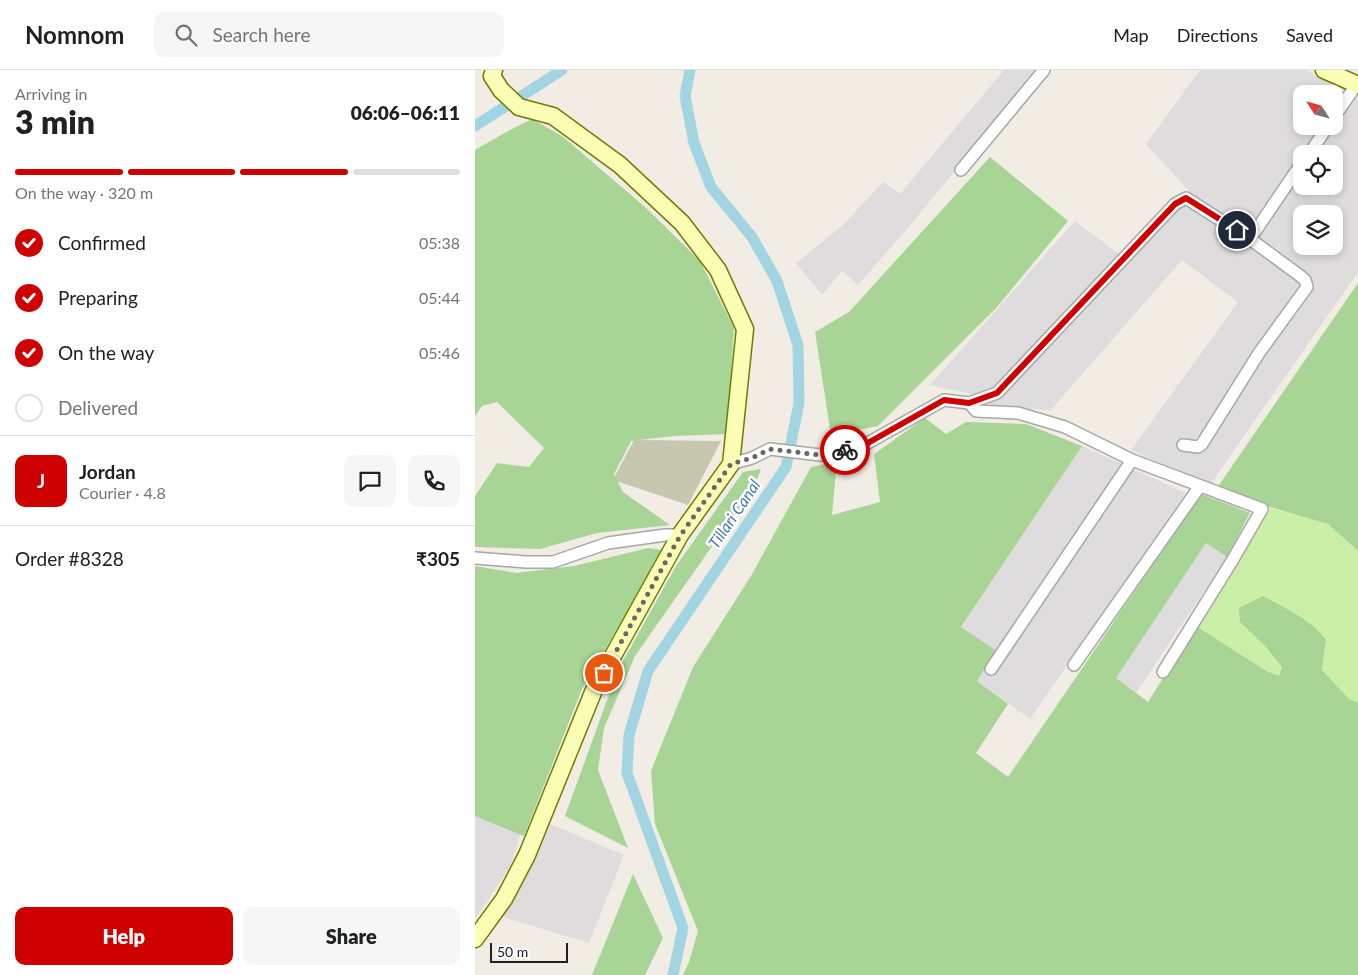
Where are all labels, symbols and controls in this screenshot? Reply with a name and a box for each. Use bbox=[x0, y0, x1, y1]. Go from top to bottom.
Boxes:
search box bbox=[154, 12, 504, 57]
text: Nomnom bbox=[25, 20, 124, 49]
icon: search bbox=[172, 21, 200, 49]
text: Search here bbox=[212, 23, 310, 46]
text: Map bbox=[1113, 24, 1149, 46]
text: Directions bbox=[1177, 24, 1258, 46]
text: Saved bbox=[1286, 24, 1333, 46]
text: Arriving in bbox=[15, 84, 88, 103]
north arrow bbox=[1293, 85, 1343, 135]
map controls bbox=[1293, 85, 1343, 255]
text: 06:06–06:11 bbox=[351, 101, 460, 124]
text: 3 min bbox=[15, 102, 95, 141]
button: locate bbox=[1293, 145, 1343, 195]
text: On the way · 320 m bbox=[15, 183, 153, 202]
button: layers bbox=[1293, 205, 1343, 255]
pin bbox=[1216, 209, 1258, 251]
icon: home bbox=[1223, 216, 1251, 244]
icon: check bbox=[15, 229, 43, 257]
text: Confirmed bbox=[58, 231, 146, 254]
text: 05:38 bbox=[419, 233, 460, 252]
icon: check bbox=[15, 284, 43, 312]
text: Preparing bbox=[58, 286, 138, 309]
text: 05:44 bbox=[419, 288, 460, 307]
icon: check bbox=[15, 339, 43, 367]
text: On the way bbox=[58, 341, 154, 364]
text: 05:46 bbox=[419, 343, 460, 362]
text: Delivered bbox=[58, 396, 138, 419]
courier bbox=[820, 425, 870, 475]
icon: bike bbox=[831, 436, 859, 464]
button: chat bbox=[344, 455, 396, 507]
button: phone bbox=[408, 455, 460, 507]
text: Jordan bbox=[79, 460, 136, 483]
text: J bbox=[37, 469, 45, 492]
water label: Tillari Canal bbox=[704, 475, 764, 552]
text: Courier · 4.8 bbox=[79, 483, 166, 502]
text: Order #8328 bbox=[15, 547, 124, 570]
text: ₹305 bbox=[416, 547, 460, 570]
pin bbox=[583, 652, 625, 694]
icon: bag bbox=[590, 659, 618, 687]
button: Help bbox=[15, 907, 233, 965]
button: Share bbox=[243, 907, 460, 965]
scale bar bbox=[490, 940, 567, 963]
text: 50 m bbox=[497, 943, 528, 960]

